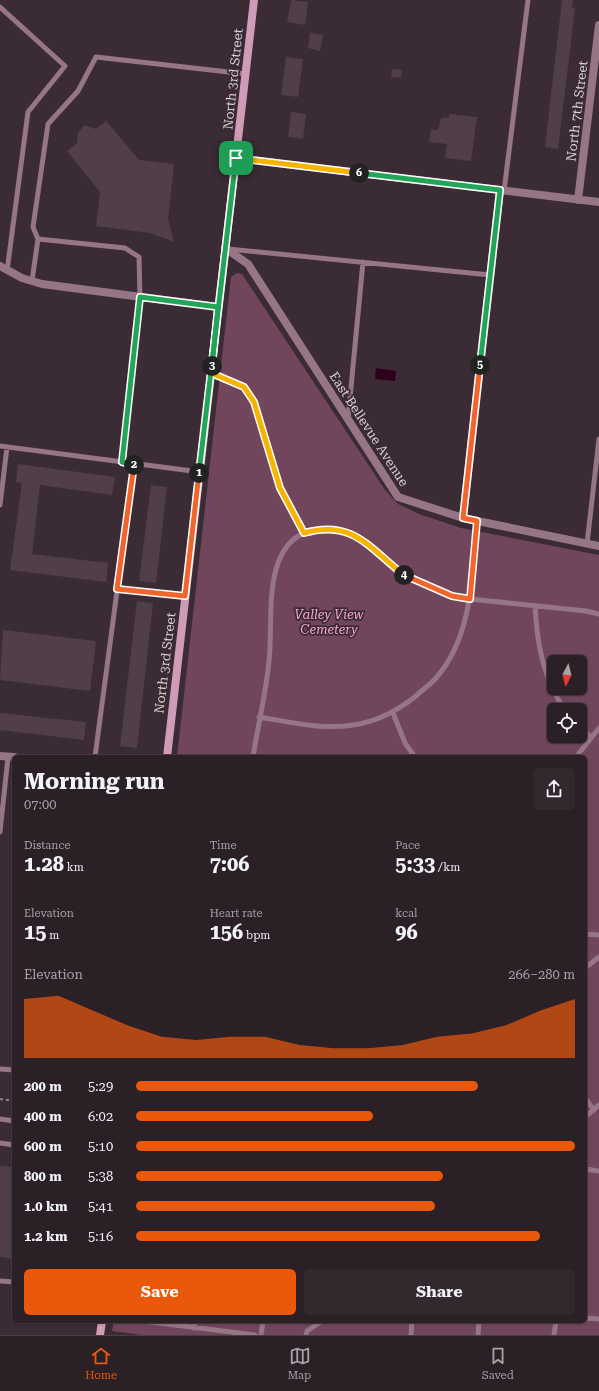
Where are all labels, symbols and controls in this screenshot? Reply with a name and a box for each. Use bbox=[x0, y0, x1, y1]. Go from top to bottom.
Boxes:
street label: North 3rd Street bbox=[220, 27, 246, 130]
street label: North 7th Street bbox=[563, 60, 591, 162]
pin bbox=[219, 141, 253, 175]
icon: arrive bbox=[225, 147, 247, 169]
pin: 6 bbox=[349, 163, 369, 183]
text: 6 bbox=[356, 166, 362, 179]
pin: 5 bbox=[470, 355, 490, 375]
pin: 3 bbox=[202, 356, 222, 376]
text: 5 bbox=[477, 358, 483, 371]
text: 3 bbox=[209, 359, 215, 372]
street label: East Bellevue Avenue bbox=[326, 369, 412, 489]
pin: 2 bbox=[124, 455, 144, 475]
text: 2 bbox=[131, 458, 137, 471]
pin: 1 bbox=[189, 463, 209, 483]
text: 1 bbox=[196, 466, 202, 479]
pin: 4 bbox=[394, 565, 414, 585]
text: 4 bbox=[401, 568, 407, 581]
park label: Valley View Cemetery bbox=[294, 607, 365, 637]
street label: North 3rd Street bbox=[151, 611, 179, 714]
north arrow bbox=[547, 655, 587, 695]
map controls bbox=[547, 655, 587, 743]
button: locate bbox=[547, 703, 587, 743]
button: share bbox=[533, 768, 575, 810]
text: Morning run bbox=[24, 769, 165, 794]
text: 07:00 bbox=[24, 797, 56, 812]
text: Distance bbox=[24, 839, 71, 852]
text: Time bbox=[210, 839, 237, 852]
text: Pace bbox=[395, 839, 420, 852]
text: 1.28 bbox=[24, 852, 64, 876]
text: 7:06 bbox=[210, 852, 250, 876]
text: 5:33 bbox=[395, 852, 435, 876]
text: km bbox=[64, 861, 84, 874]
text: /km bbox=[435, 861, 460, 874]
text: Elevation bbox=[24, 907, 74, 920]
text: Heart rate bbox=[210, 907, 263, 920]
text: kcal bbox=[395, 907, 417, 920]
text: 15 bbox=[24, 920, 46, 944]
text: 156 bbox=[210, 920, 243, 944]
text: 96 bbox=[395, 920, 418, 944]
text: m bbox=[46, 929, 59, 942]
text: bpm bbox=[243, 929, 270, 942]
text: Elevation bbox=[24, 967, 83, 982]
text: 266–280 m bbox=[508, 967, 575, 982]
text: 200 m bbox=[24, 1079, 62, 1094]
text: 5:29 bbox=[88, 1079, 113, 1094]
text: 400 m bbox=[24, 1109, 62, 1124]
text: 6:02 bbox=[88, 1109, 113, 1124]
text: 600 m bbox=[24, 1139, 62, 1154]
text: 5:10 bbox=[88, 1139, 113, 1154]
text: 800 m bbox=[24, 1169, 62, 1184]
text: 5:38 bbox=[88, 1169, 113, 1184]
text: 1.0 km bbox=[24, 1199, 67, 1214]
text: 5:41 bbox=[88, 1199, 113, 1214]
text: 1.2 km bbox=[24, 1229, 67, 1244]
text: 5:16 bbox=[88, 1229, 113, 1244]
button: Save bbox=[24, 1269, 296, 1315]
button: Share bbox=[304, 1269, 575, 1315]
tab: Home bbox=[85, 1345, 117, 1382]
tab: Map bbox=[288, 1345, 311, 1382]
tab: Saved bbox=[482, 1345, 514, 1382]

